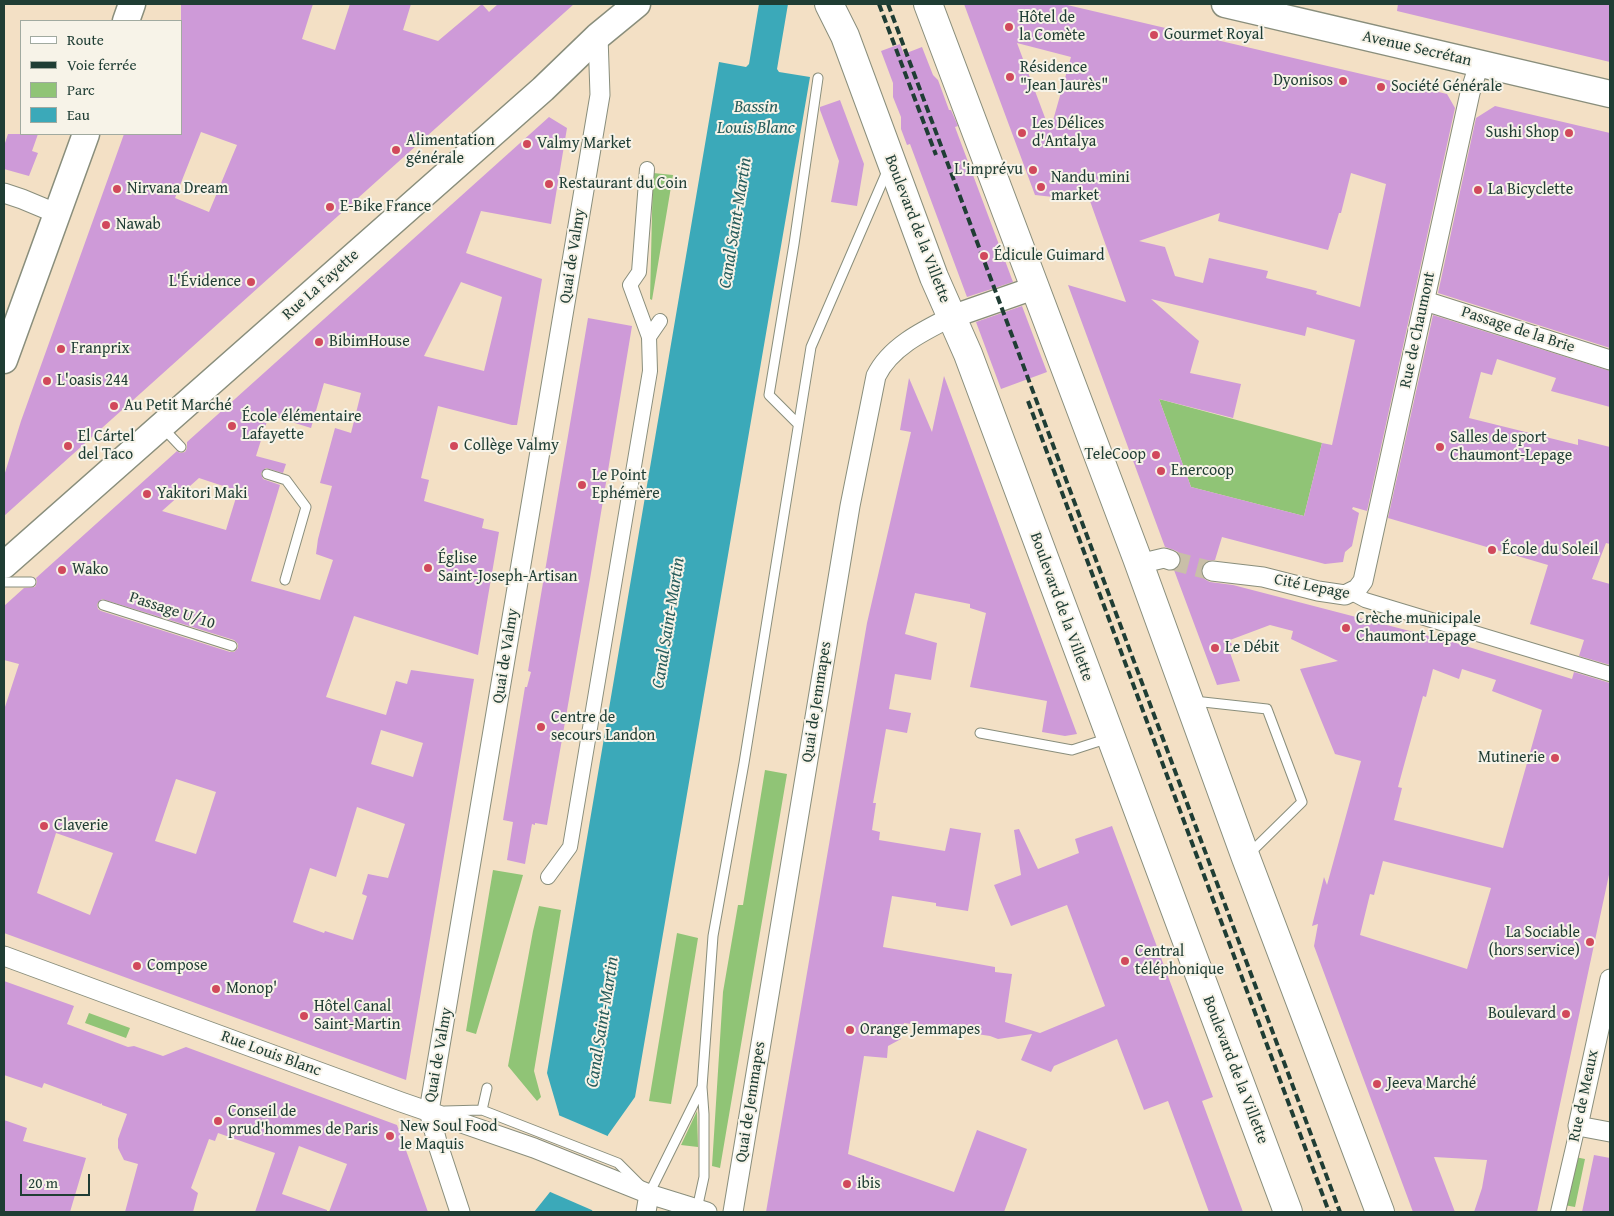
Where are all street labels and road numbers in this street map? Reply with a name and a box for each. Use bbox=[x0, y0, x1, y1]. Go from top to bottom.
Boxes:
street label: Avenue Secrétan bbox=[1361, 27, 1473, 71]
street label: Boulevard de la Villette bbox=[880, 152, 954, 306]
street label: Quai de Valmy bbox=[556, 207, 590, 305]
street label: Rue La Fayette bbox=[279, 246, 363, 324]
street label: Rue de Chaumont bbox=[1396, 270, 1440, 390]
street label: Passage de la Brie bbox=[1459, 303, 1577, 357]
street label: Boulevard de la Villette bbox=[1025, 530, 1097, 684]
street label: Cité Lepage bbox=[1272, 570, 1352, 604]
street label: Passage U/10 bbox=[127, 588, 217, 634]
street label: Quai de Valmy bbox=[489, 607, 523, 705]
street label: Quai de Jemmapes bbox=[798, 640, 836, 764]
street label: Boulevard de la Villette bbox=[1198, 993, 1272, 1147]
street label: Quai de Valmy bbox=[421, 1006, 457, 1104]
street label: Rue Louis Blanc bbox=[218, 1027, 324, 1081]
street label: Quai de Jemmapes bbox=[732, 1040, 770, 1164]
street label: Rue de Meaux bbox=[1565, 1048, 1603, 1144]

